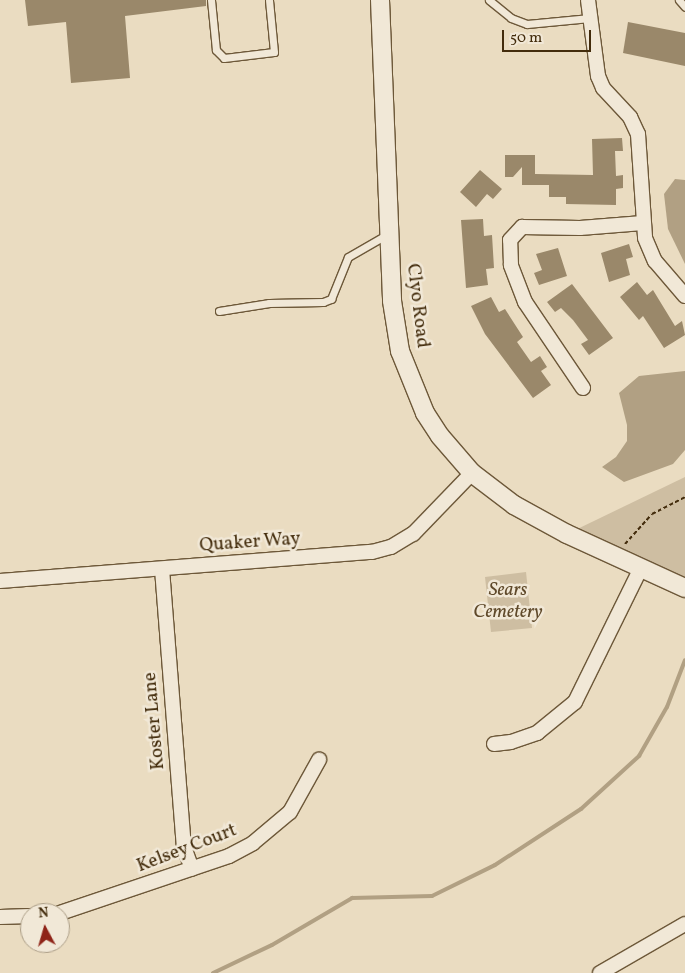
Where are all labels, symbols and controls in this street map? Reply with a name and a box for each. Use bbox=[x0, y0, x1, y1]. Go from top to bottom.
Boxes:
scale bar bbox=[505, 20, 594, 52]
text: 50 m bbox=[510, 28, 542, 49]
street label: Clyo Road bbox=[401, 262, 433, 350]
street label: Quaker Way bbox=[198, 528, 302, 558]
park label: Sears Cemetery bbox=[473, 580, 543, 624]
street label: Koster Lane bbox=[139, 671, 171, 771]
street label: Kelsey Court bbox=[134, 819, 240, 879]
north arrow bbox=[20, 903, 70, 953]
text: N bbox=[37, 904, 50, 924]

